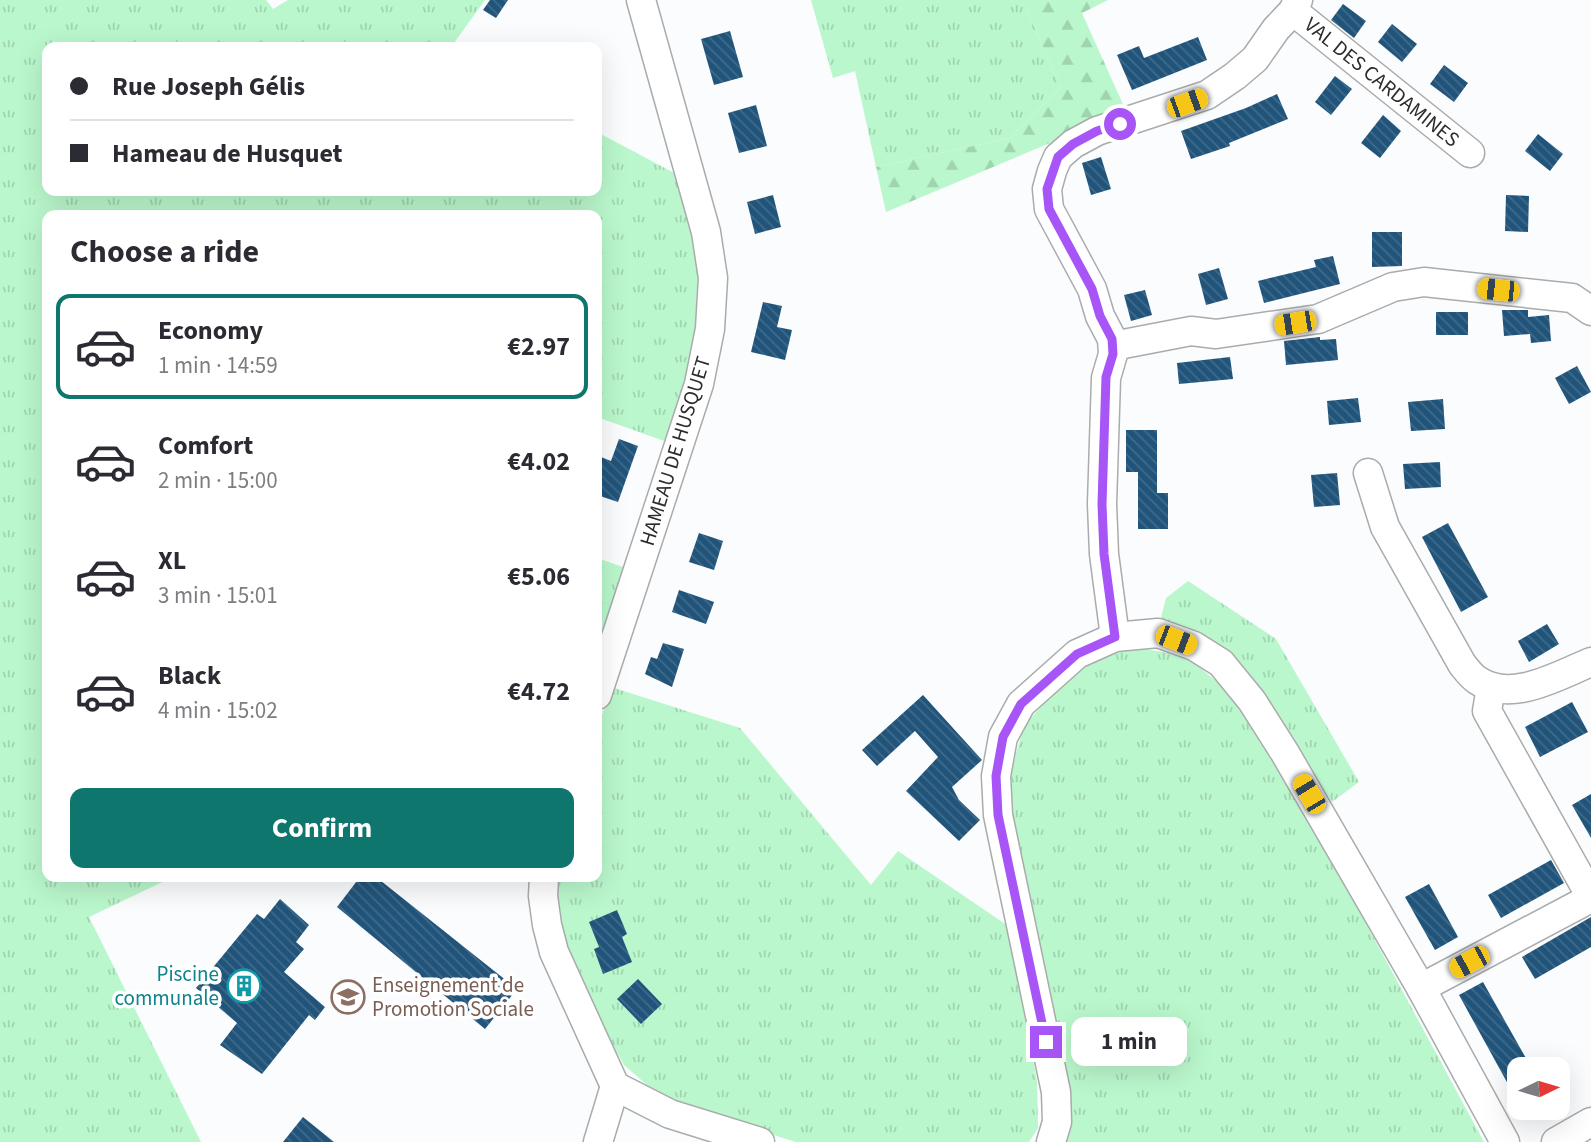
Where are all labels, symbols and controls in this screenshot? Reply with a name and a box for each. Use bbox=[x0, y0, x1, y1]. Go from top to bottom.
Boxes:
street label: VAL DES CARDAMINES bbox=[1298, 10, 1466, 154]
text: Rue Joseph Gélis bbox=[112, 68, 305, 105]
car bbox=[1164, 86, 1211, 120]
route start bbox=[1104, 108, 1136, 140]
text: Hameau de Husquet bbox=[112, 135, 343, 172]
text: Choose a ride bbox=[70, 229, 259, 275]
car bbox=[1477, 277, 1520, 303]
car bbox=[1273, 309, 1318, 337]
text: Economy bbox=[158, 312, 263, 349]
icon: car bbox=[74, 315, 137, 378]
text: €2.97 bbox=[507, 328, 570, 365]
text: 1 min · 14:59 bbox=[158, 349, 278, 382]
street label: HAMEAU DE HUSQUET bbox=[632, 353, 718, 549]
text: Comfort bbox=[158, 427, 253, 464]
icon: car bbox=[74, 430, 137, 493]
text: €4.02 bbox=[507, 443, 570, 480]
text: 2 min · 15:00 bbox=[158, 464, 278, 497]
text: XL bbox=[158, 542, 186, 579]
icon: car bbox=[74, 545, 137, 608]
text: €5.06 bbox=[507, 558, 570, 595]
text: 3 min · 15:01 bbox=[158, 579, 278, 612]
car bbox=[1153, 623, 1200, 657]
text: Black bbox=[158, 657, 221, 694]
icon: car bbox=[74, 660, 137, 723]
text: €4.72 bbox=[507, 673, 570, 710]
text: 4 min · 15:02 bbox=[158, 694, 278, 727]
car bbox=[1290, 771, 1329, 817]
button: Confirm bbox=[70, 788, 574, 868]
car bbox=[1446, 943, 1493, 981]
place label: Piscine communale bbox=[114, 959, 219, 1013]
building icon: Piscine communale bbox=[225, 967, 263, 1005]
place label: Enseignement de Promotion Sociale bbox=[372, 970, 534, 1024]
school or university icon: Enseignement de Promotion Sociale bbox=[329, 978, 367, 1016]
callout: 1 min bbox=[1070, 1018, 1186, 1066]
text: 1 min bbox=[1101, 1025, 1157, 1058]
route end bbox=[1030, 1026, 1062, 1058]
north arrow bbox=[1507, 1057, 1570, 1120]
map controls bbox=[1507, 1057, 1570, 1120]

